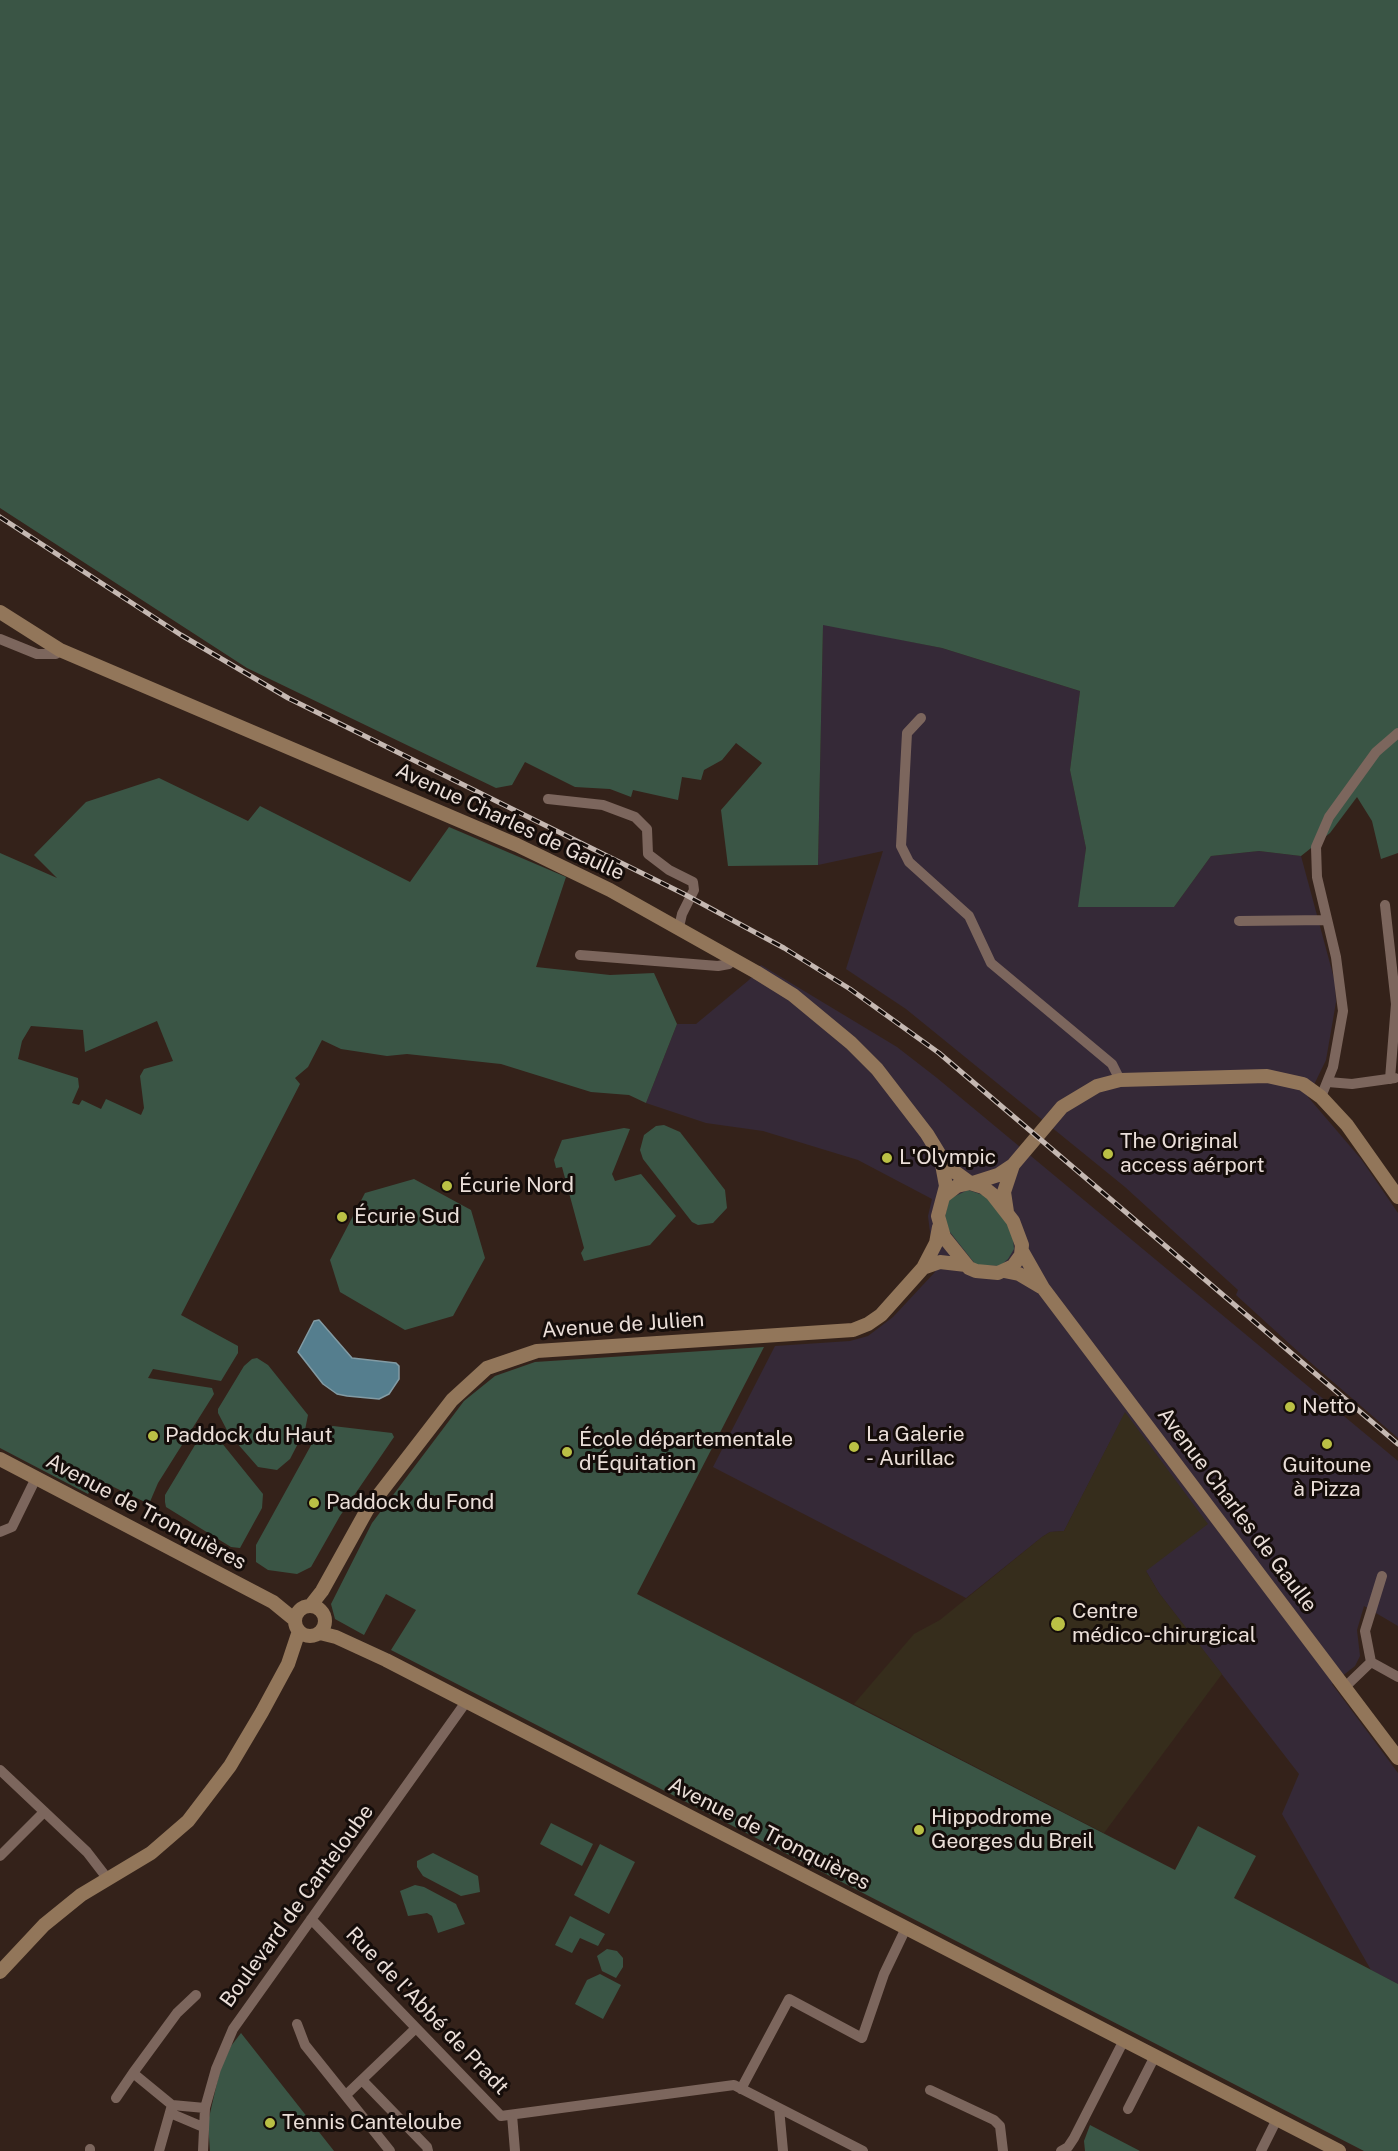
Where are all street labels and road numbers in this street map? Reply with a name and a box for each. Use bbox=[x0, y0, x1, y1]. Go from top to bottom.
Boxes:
street label: Avenue Charles de Gaulle bbox=[392, 758, 628, 886]
street label: Avenue de Julien bbox=[541, 1307, 705, 1343]
street label: Avenue Charles de Gaulle bbox=[1152, 1403, 1322, 1617]
street label: Avenue de Tronquières bbox=[42, 1449, 250, 1575]
street label: Avenue de Tronquières bbox=[664, 1772, 874, 1896]
street label: Boulevard de Canteloube bbox=[215, 1800, 379, 2012]
street label: Rue de l'Abbé de Pradt bbox=[340, 1922, 514, 2100]

